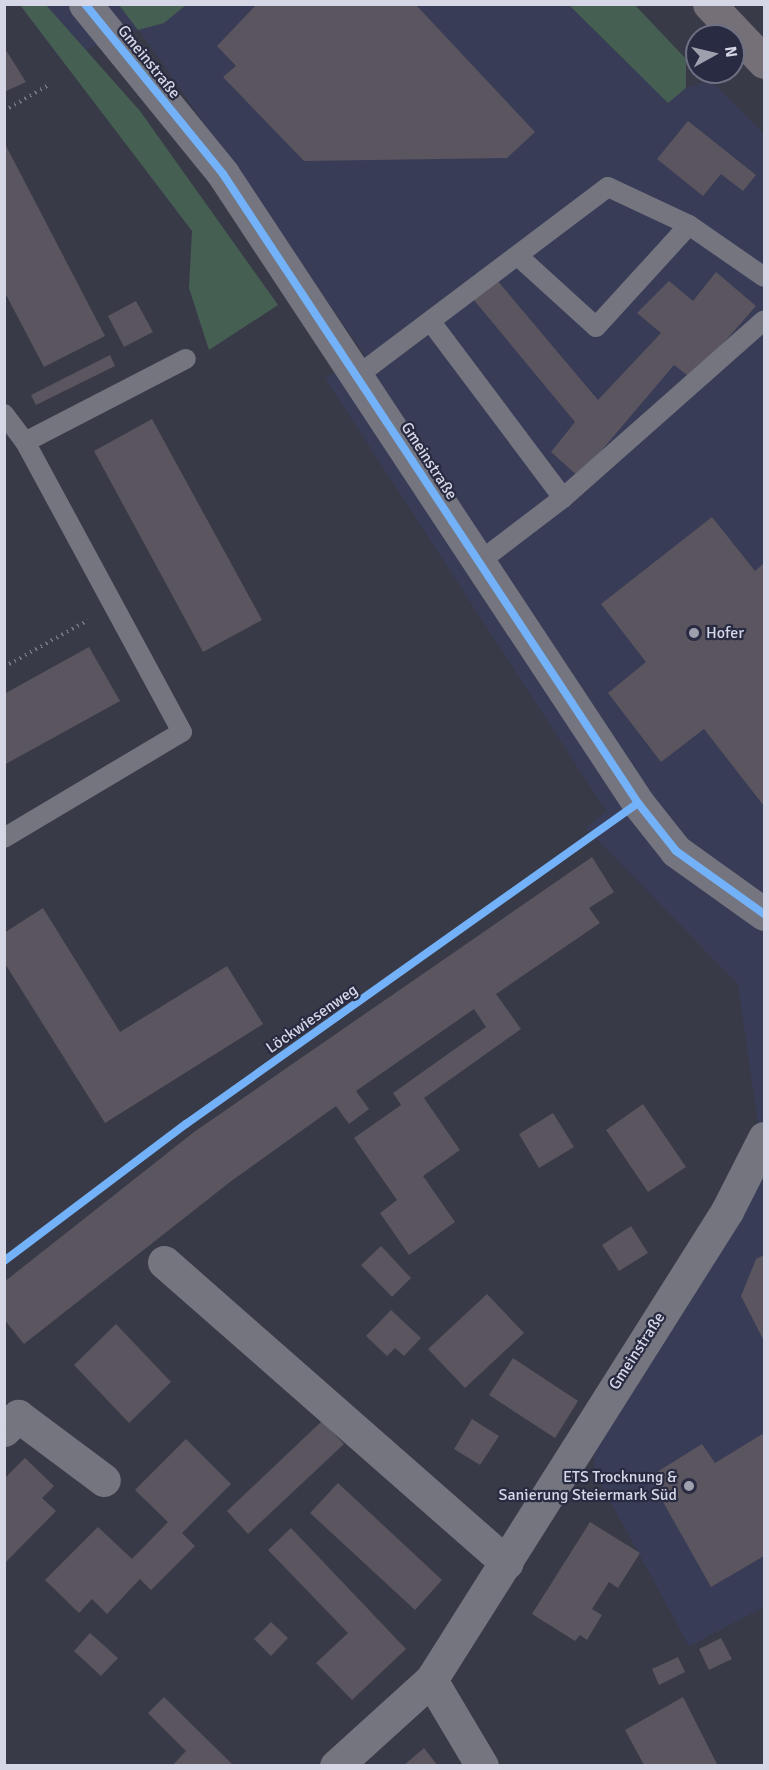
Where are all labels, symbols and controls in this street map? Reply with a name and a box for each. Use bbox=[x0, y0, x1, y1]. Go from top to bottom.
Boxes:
street label: Gmeinstraße bbox=[114, 22, 184, 102]
north arrow bbox=[685, 24, 745, 84]
text: N bbox=[720, 45, 742, 59]
street label: Gmeinstraße bbox=[397, 419, 461, 503]
place label: Hofer bbox=[706, 623, 744, 643]
marker: Hofer bbox=[687, 626, 701, 640]
street label: Löckwiesenweg bbox=[263, 980, 361, 1058]
street label: Gmeinstraße bbox=[605, 1309, 669, 1393]
place label: ETS Trocknung & Sanierung Steiermark Süd bbox=[499, 1467, 677, 1505]
marker: ETS Trocknung & Sanierung Steiermark Süd bbox=[682, 1479, 696, 1493]

